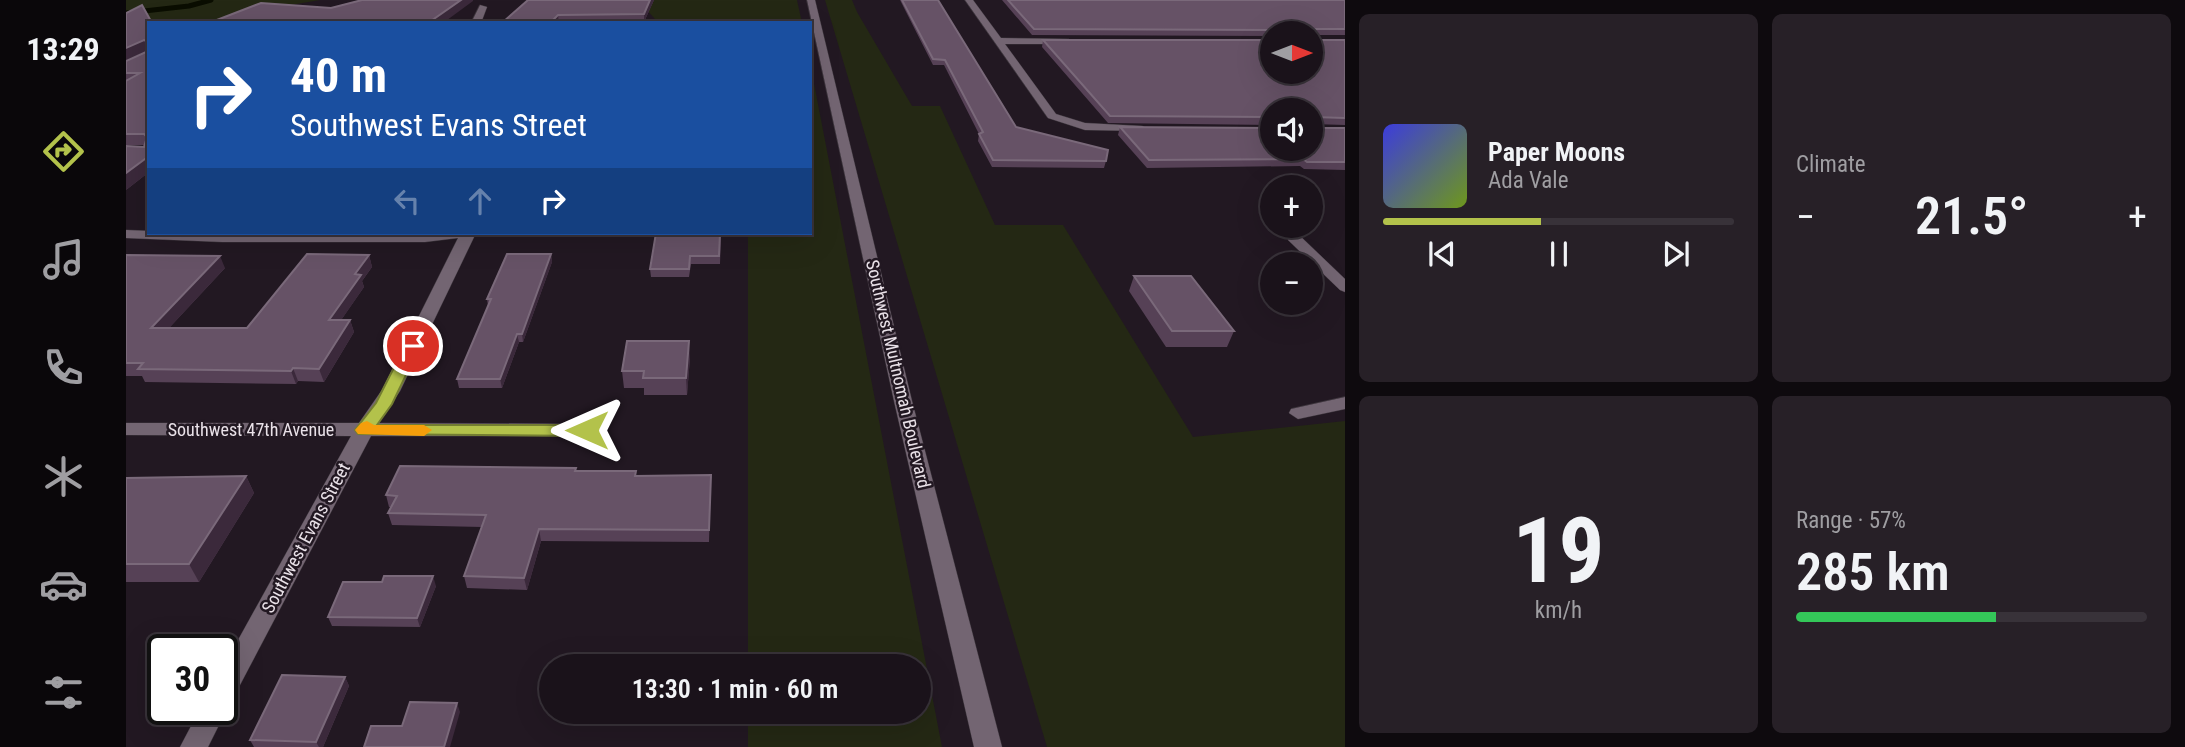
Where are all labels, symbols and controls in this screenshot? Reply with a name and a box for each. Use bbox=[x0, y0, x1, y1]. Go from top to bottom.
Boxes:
north arrow bbox=[1260, 21, 1323, 84]
map controls bbox=[1260, 21, 1323, 315]
text: 13:29 bbox=[26, 30, 100, 68]
text: 40 m bbox=[290, 47, 387, 104]
icon: right bbox=[175, 49, 266, 140]
button: sound bbox=[1260, 98, 1323, 161]
text: Southwest Evans Street bbox=[290, 106, 587, 144]
icon: directions bbox=[39, 127, 88, 176]
text: Paper Moons bbox=[1488, 137, 1625, 167]
text: Climate bbox=[1796, 151, 1866, 178]
text: Ada Vale bbox=[1488, 167, 1568, 194]
button: + bbox=[1260, 175, 1323, 238]
icon: left bbox=[388, 182, 426, 220]
icon: ahead bbox=[461, 182, 499, 220]
icon: right bbox=[534, 182, 572, 220]
text: 21.5° bbox=[1915, 186, 2028, 247]
text: − bbox=[1796, 195, 1815, 239]
text: + bbox=[2128, 195, 2147, 239]
icon: music bbox=[39, 235, 88, 284]
icon: previous bbox=[1423, 235, 1461, 273]
icon: pause bbox=[1540, 235, 1578, 273]
icon: next bbox=[1657, 235, 1695, 273]
button: − bbox=[1260, 252, 1323, 315]
street label: Southwest Multnomah Boulevard bbox=[862, 258, 935, 490]
pin bbox=[383, 316, 443, 376]
icon: arrive bbox=[394, 327, 432, 365]
icon: phone bbox=[39, 343, 88, 392]
position arrow bbox=[550, 393, 624, 467]
street label: Southwest 47th Avenue bbox=[168, 419, 334, 440]
icon: climate bbox=[39, 452, 88, 501]
street label: Southwest Evans Street bbox=[257, 459, 354, 616]
text: 19 bbox=[1513, 498, 1604, 604]
text: Range · 57% bbox=[1796, 507, 1906, 534]
text: 285 km bbox=[1796, 542, 1950, 603]
icon: car bbox=[39, 560, 88, 609]
text: km/h bbox=[1535, 597, 1582, 624]
speed limit sign: 30 bbox=[147, 634, 238, 725]
icon: filters bbox=[39, 668, 88, 717]
text: 13:30 · 1 min · 60 m bbox=[632, 674, 838, 704]

